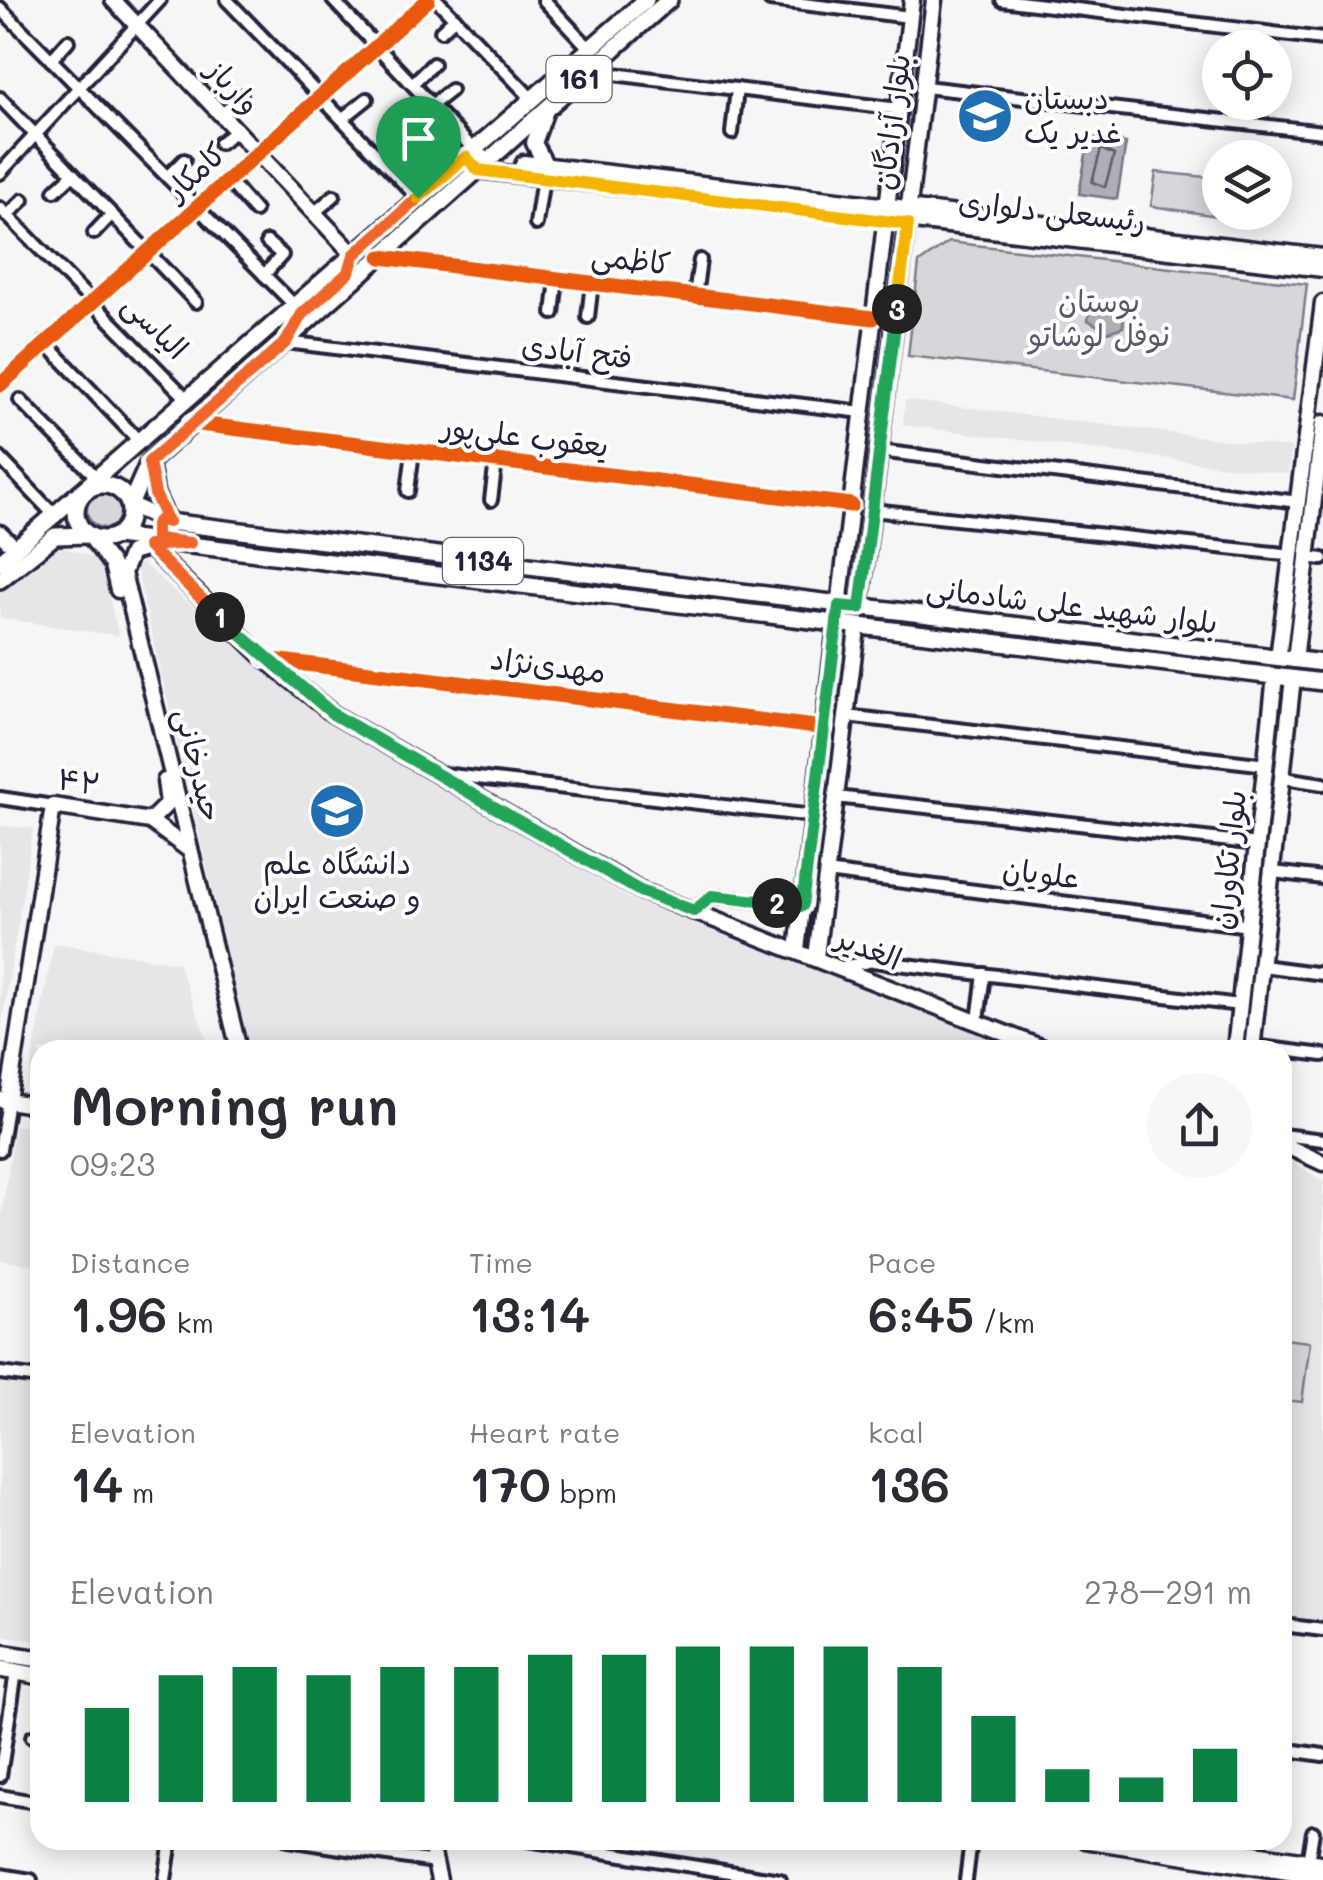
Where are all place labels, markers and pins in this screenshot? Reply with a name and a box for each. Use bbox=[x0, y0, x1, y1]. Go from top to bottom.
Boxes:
place label: دبستان غدیر یک bbox=[1024, 77, 1121, 151]
school or university icon: دبستان غدیر یک bbox=[955, 86, 1015, 146]
pin bbox=[376, 96, 461, 199]
pin: 3 bbox=[872, 284, 922, 334]
pin: 1 bbox=[195, 592, 245, 642]
school or university icon: دانشگاه علم و صنعت ایران bbox=[307, 781, 367, 841]
place label: دانشگاه علم و صنعت ایران bbox=[253, 842, 421, 916]
pin: 2 bbox=[752, 878, 802, 928]

